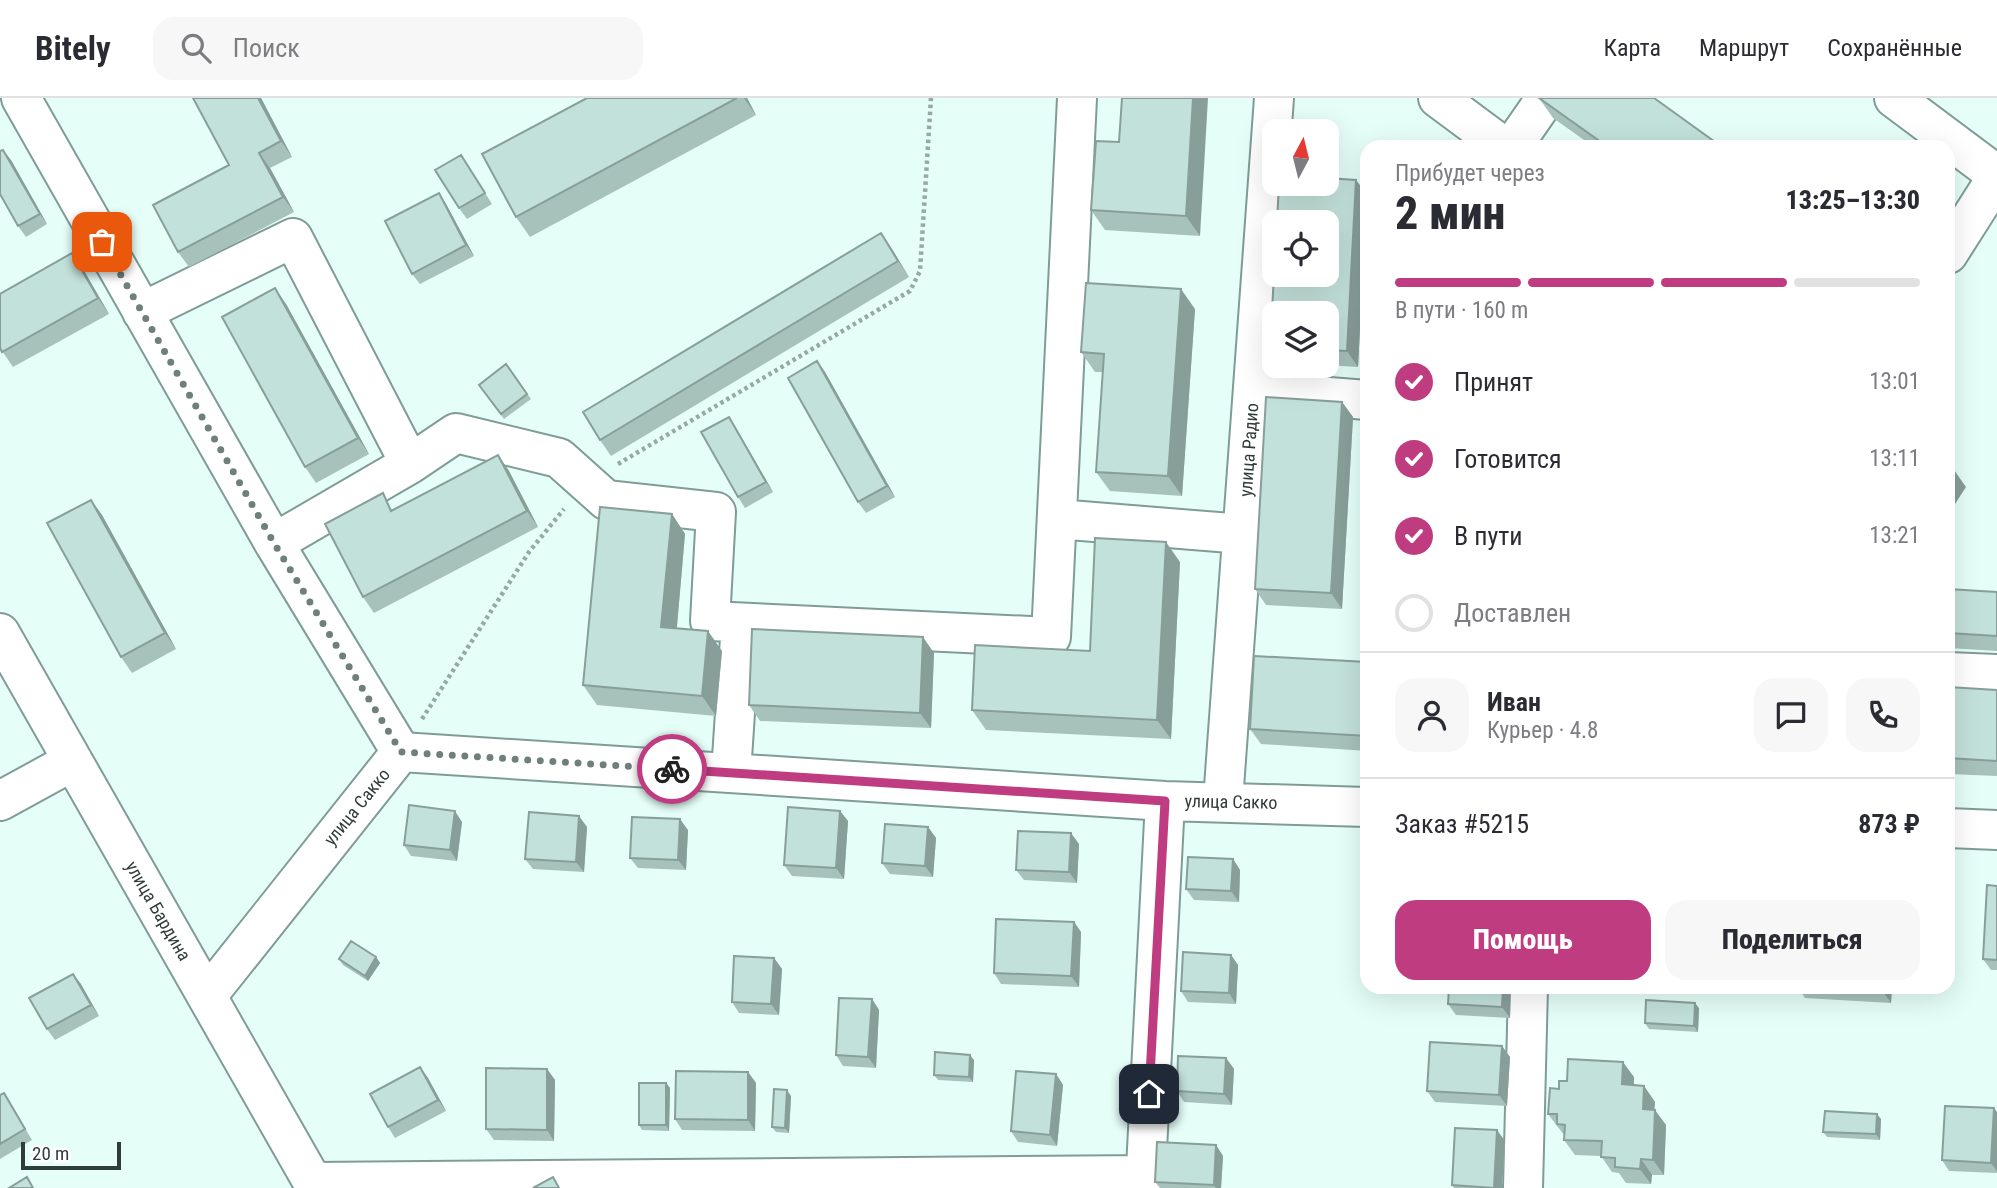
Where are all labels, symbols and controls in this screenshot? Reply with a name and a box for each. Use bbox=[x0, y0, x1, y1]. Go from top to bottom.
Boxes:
search box bbox=[153, 17, 643, 80]
text: Bitely bbox=[35, 29, 111, 68]
icon: search bbox=[177, 29, 215, 67]
text: Поиск bbox=[233, 33, 300, 63]
text: Карта bbox=[1604, 34, 1661, 62]
text: Маршрут bbox=[1699, 34, 1789, 62]
text: Сохранённые bbox=[1827, 34, 1962, 62]
north arrow bbox=[1262, 119, 1339, 196]
map controls bbox=[1262, 119, 1339, 378]
text: Прибудет через bbox=[1395, 160, 1545, 187]
text: 13:25–13:30 bbox=[1786, 185, 1920, 215]
text: 2 мин bbox=[1395, 186, 1505, 240]
button: locate bbox=[1262, 210, 1339, 287]
pin bbox=[72, 212, 132, 272]
icon: bag bbox=[83, 223, 121, 261]
text: В пути · 160 m bbox=[1395, 297, 1528, 324]
button: layers bbox=[1262, 301, 1339, 378]
icon: check bbox=[1395, 363, 1433, 401]
text: Принят bbox=[1454, 367, 1533, 397]
text: 13:01 bbox=[1869, 368, 1920, 395]
street label: улица Радио bbox=[1235, 402, 1262, 498]
icon: check bbox=[1395, 440, 1433, 478]
text: Готовится bbox=[1454, 444, 1562, 474]
text: 13:11 bbox=[1869, 445, 1920, 472]
icon: check bbox=[1395, 517, 1433, 555]
text: В пути bbox=[1454, 521, 1523, 551]
text: 13:21 bbox=[1869, 522, 1920, 549]
text: Доставлен bbox=[1454, 598, 1571, 628]
button: person bbox=[1395, 678, 1469, 752]
button: chat bbox=[1754, 678, 1828, 752]
button: phone bbox=[1846, 678, 1920, 752]
text: Иван bbox=[1487, 687, 1541, 717]
text: Курьер · 4.8 bbox=[1487, 717, 1598, 744]
courier bbox=[637, 734, 707, 804]
icon: bike bbox=[653, 750, 691, 788]
street label: улица Сакко bbox=[319, 764, 394, 849]
street label: улица Сакко bbox=[1185, 790, 1278, 813]
text: Заказ #5215 bbox=[1395, 809, 1529, 839]
text: 873 ₽ bbox=[1858, 809, 1920, 839]
street label: улица Бардина bbox=[121, 857, 195, 964]
button: Помощь bbox=[1395, 900, 1651, 980]
button: Поделиться bbox=[1665, 900, 1920, 980]
pin bbox=[1119, 1064, 1179, 1124]
icon: home bbox=[1130, 1075, 1168, 1113]
scale bar bbox=[21, 1139, 121, 1171]
text: 20 m bbox=[32, 1142, 69, 1165]

